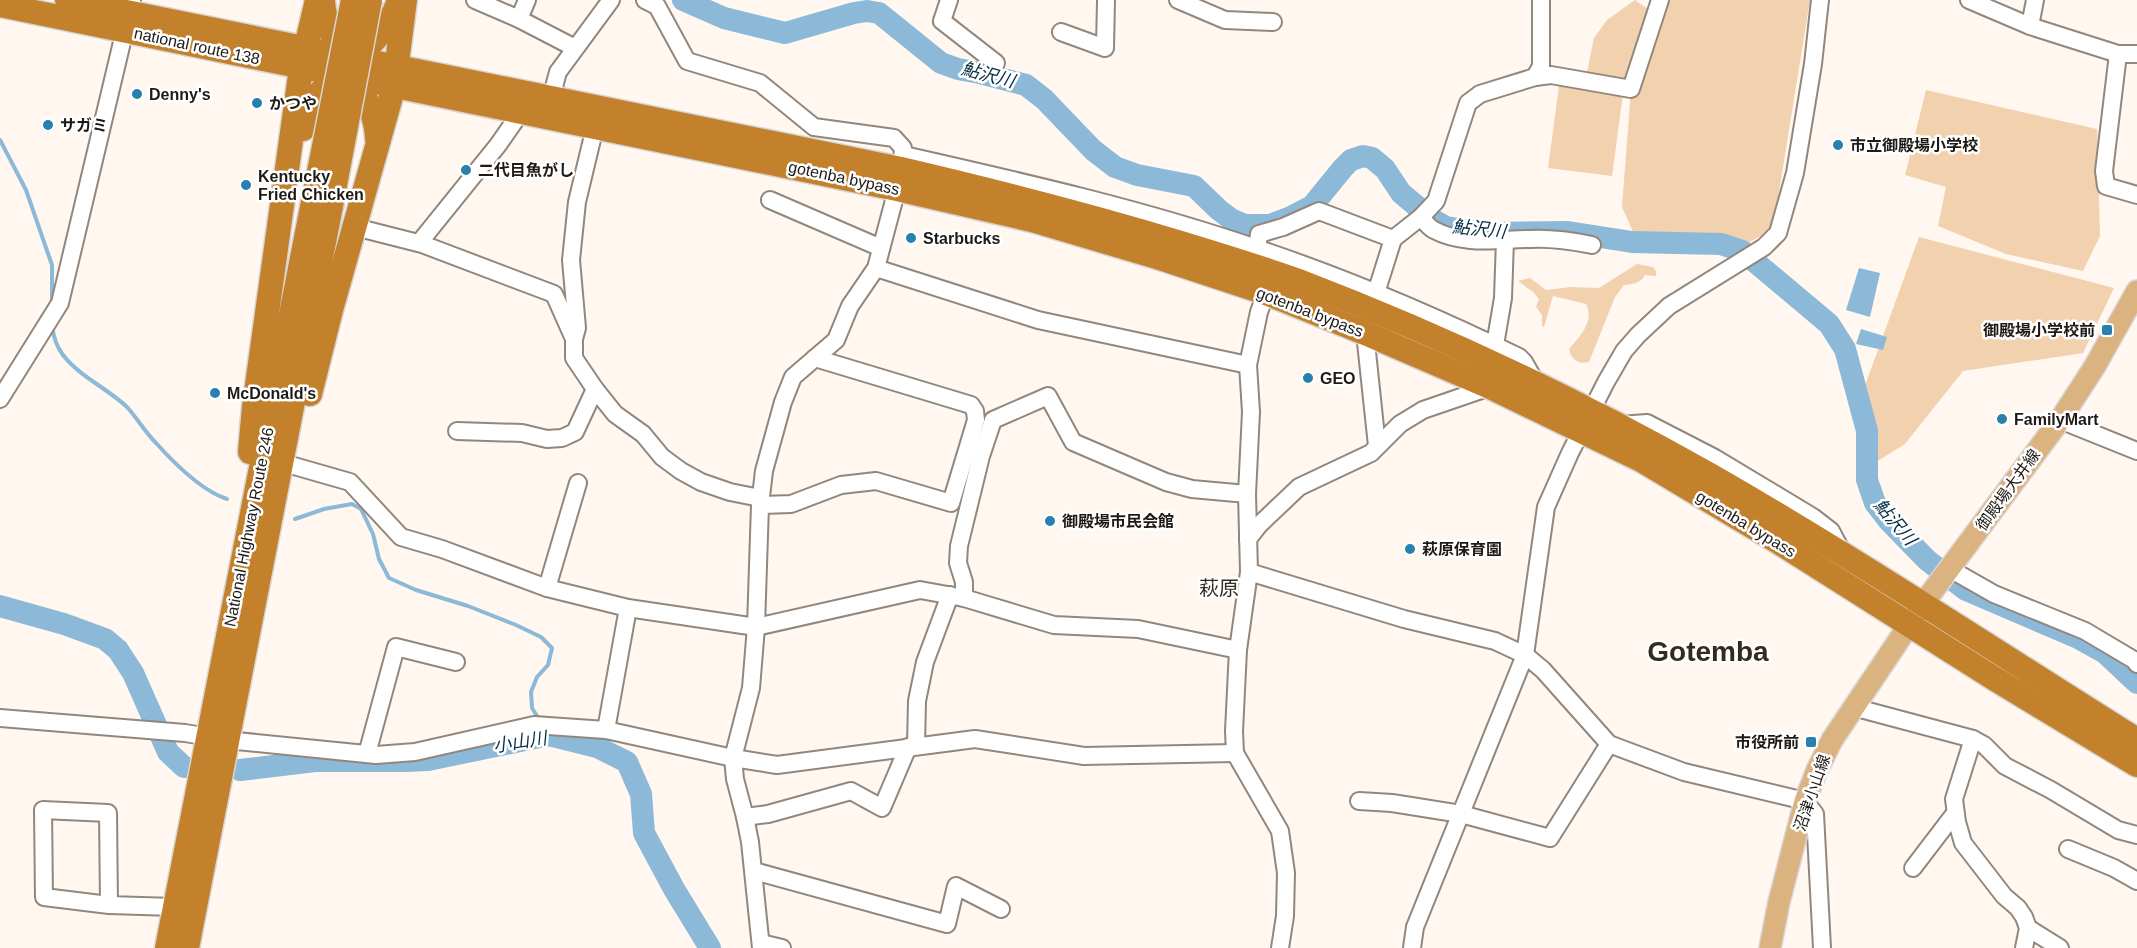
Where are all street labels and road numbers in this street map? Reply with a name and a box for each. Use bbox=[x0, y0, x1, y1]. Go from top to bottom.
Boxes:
street label: national route 138 bbox=[133, 24, 262, 68]
street label: gotenba bypass bbox=[787, 158, 901, 198]
street label: gotenba bypass bbox=[1254, 284, 1366, 340]
street label: National Highway Route 246 bbox=[221, 426, 277, 628]
street label: 御殿場大井線 bbox=[1973, 446, 2043, 534]
street label: gotenba bypass bbox=[1693, 488, 1799, 560]
street label: 沼津小山線 bbox=[1791, 752, 1833, 834]

